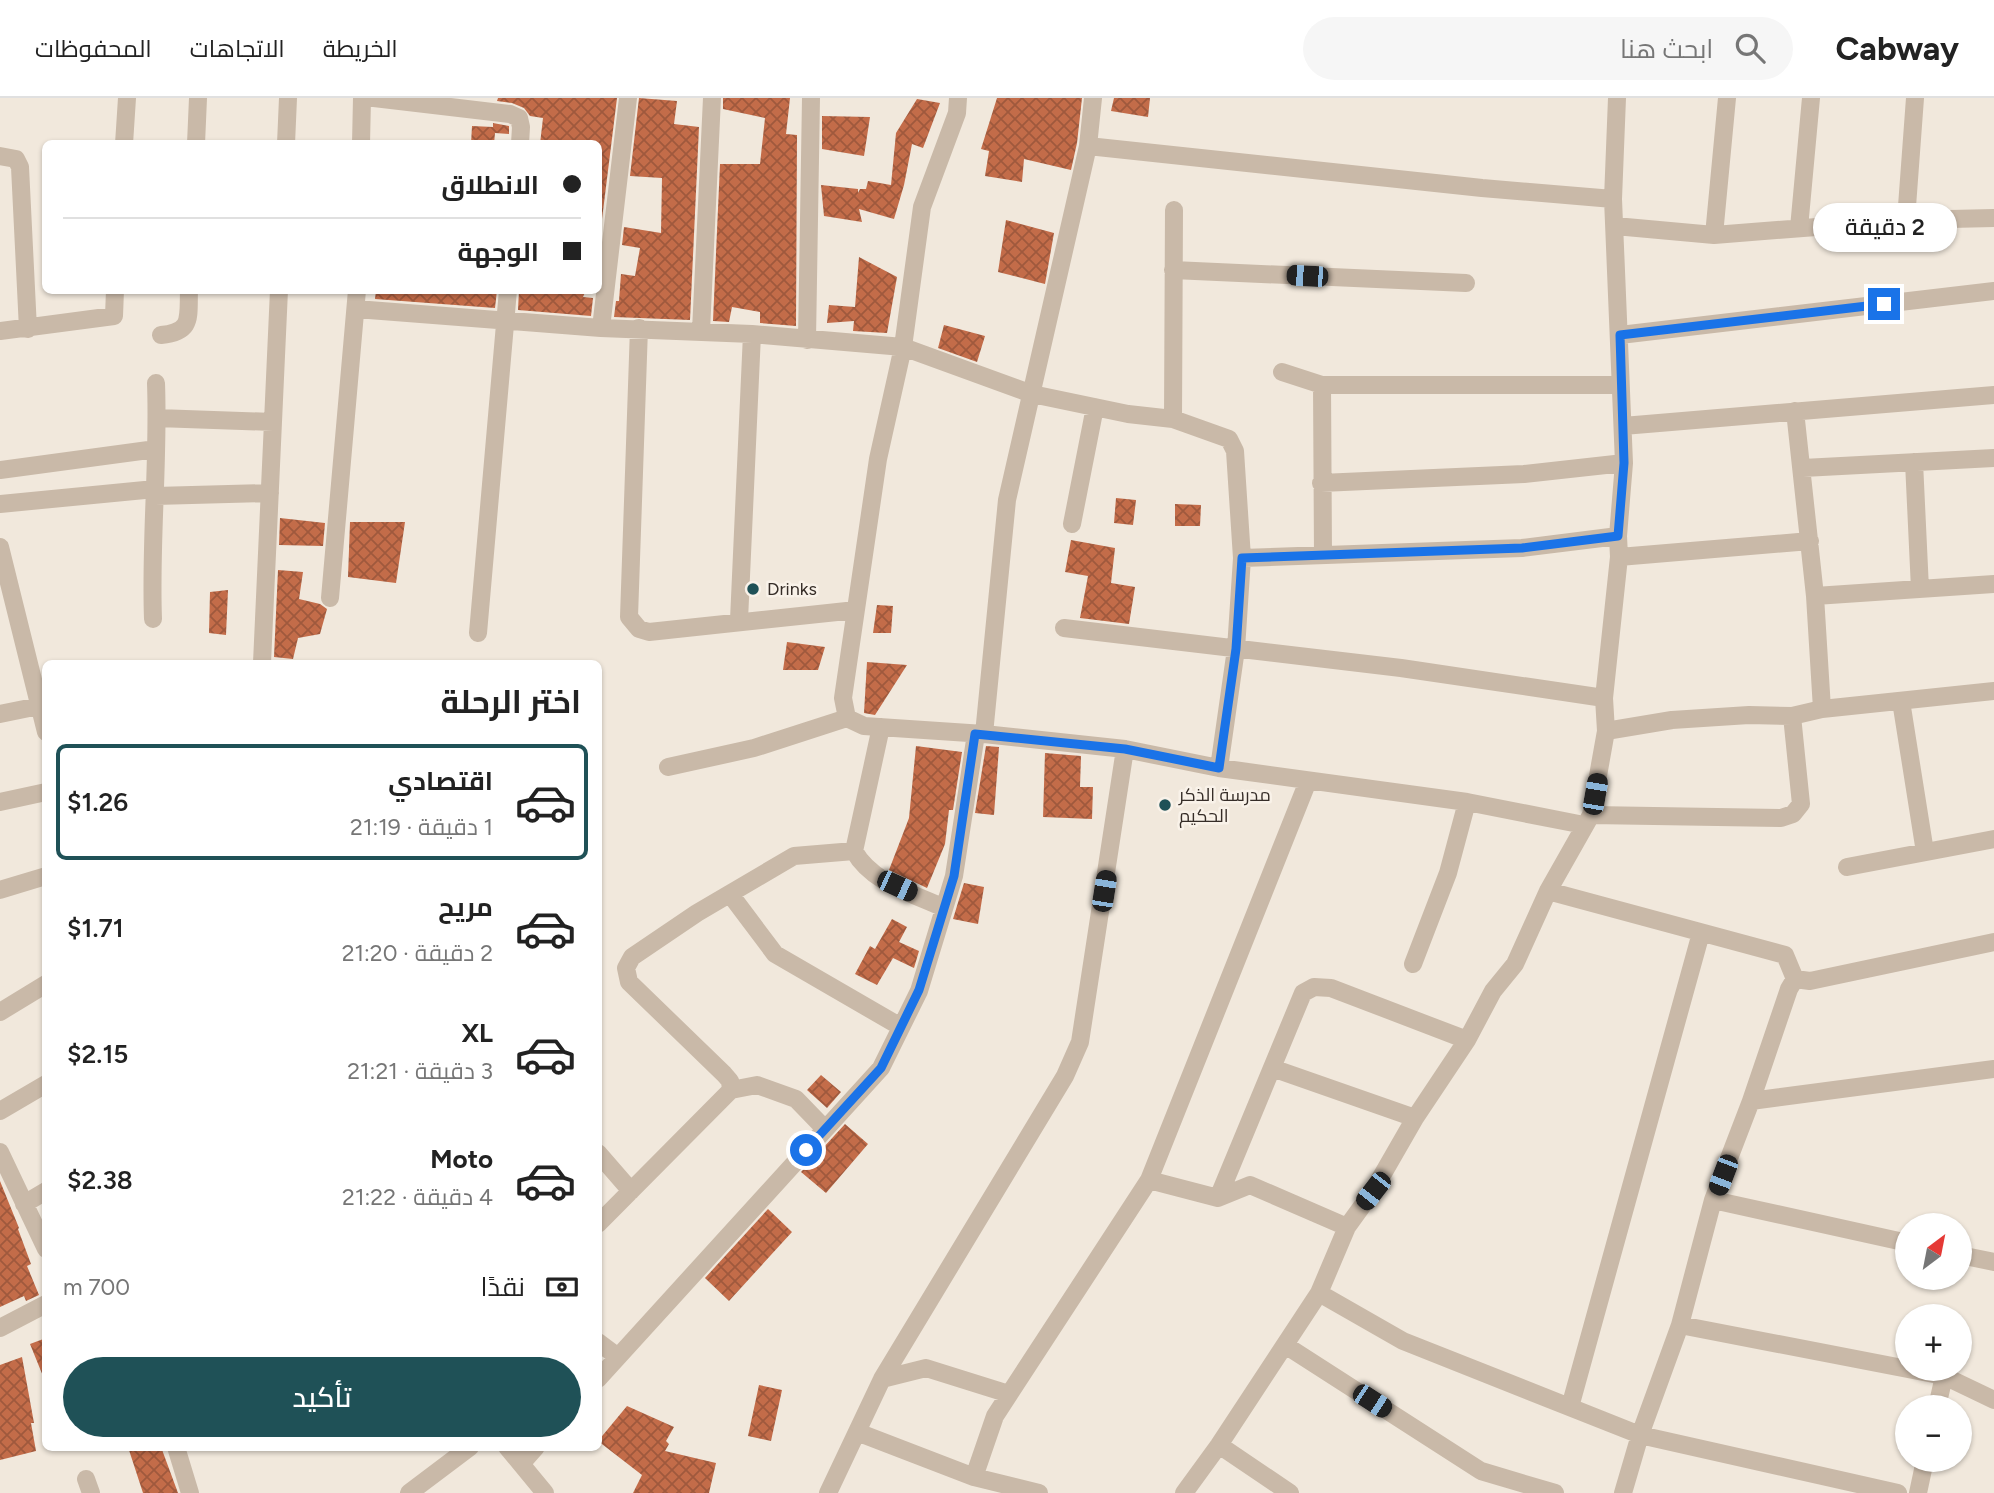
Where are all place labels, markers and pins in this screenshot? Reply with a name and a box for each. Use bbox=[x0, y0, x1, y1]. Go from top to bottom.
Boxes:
place label: Drinks bbox=[767, 578, 817, 600]
marker: Drinks bbox=[745, 581, 761, 597]
place label: مدرسة الذكر الحكيم bbox=[1178, 784, 1271, 828]
marker: مدرسة الذكر الحكيم bbox=[1157, 797, 1173, 813]

